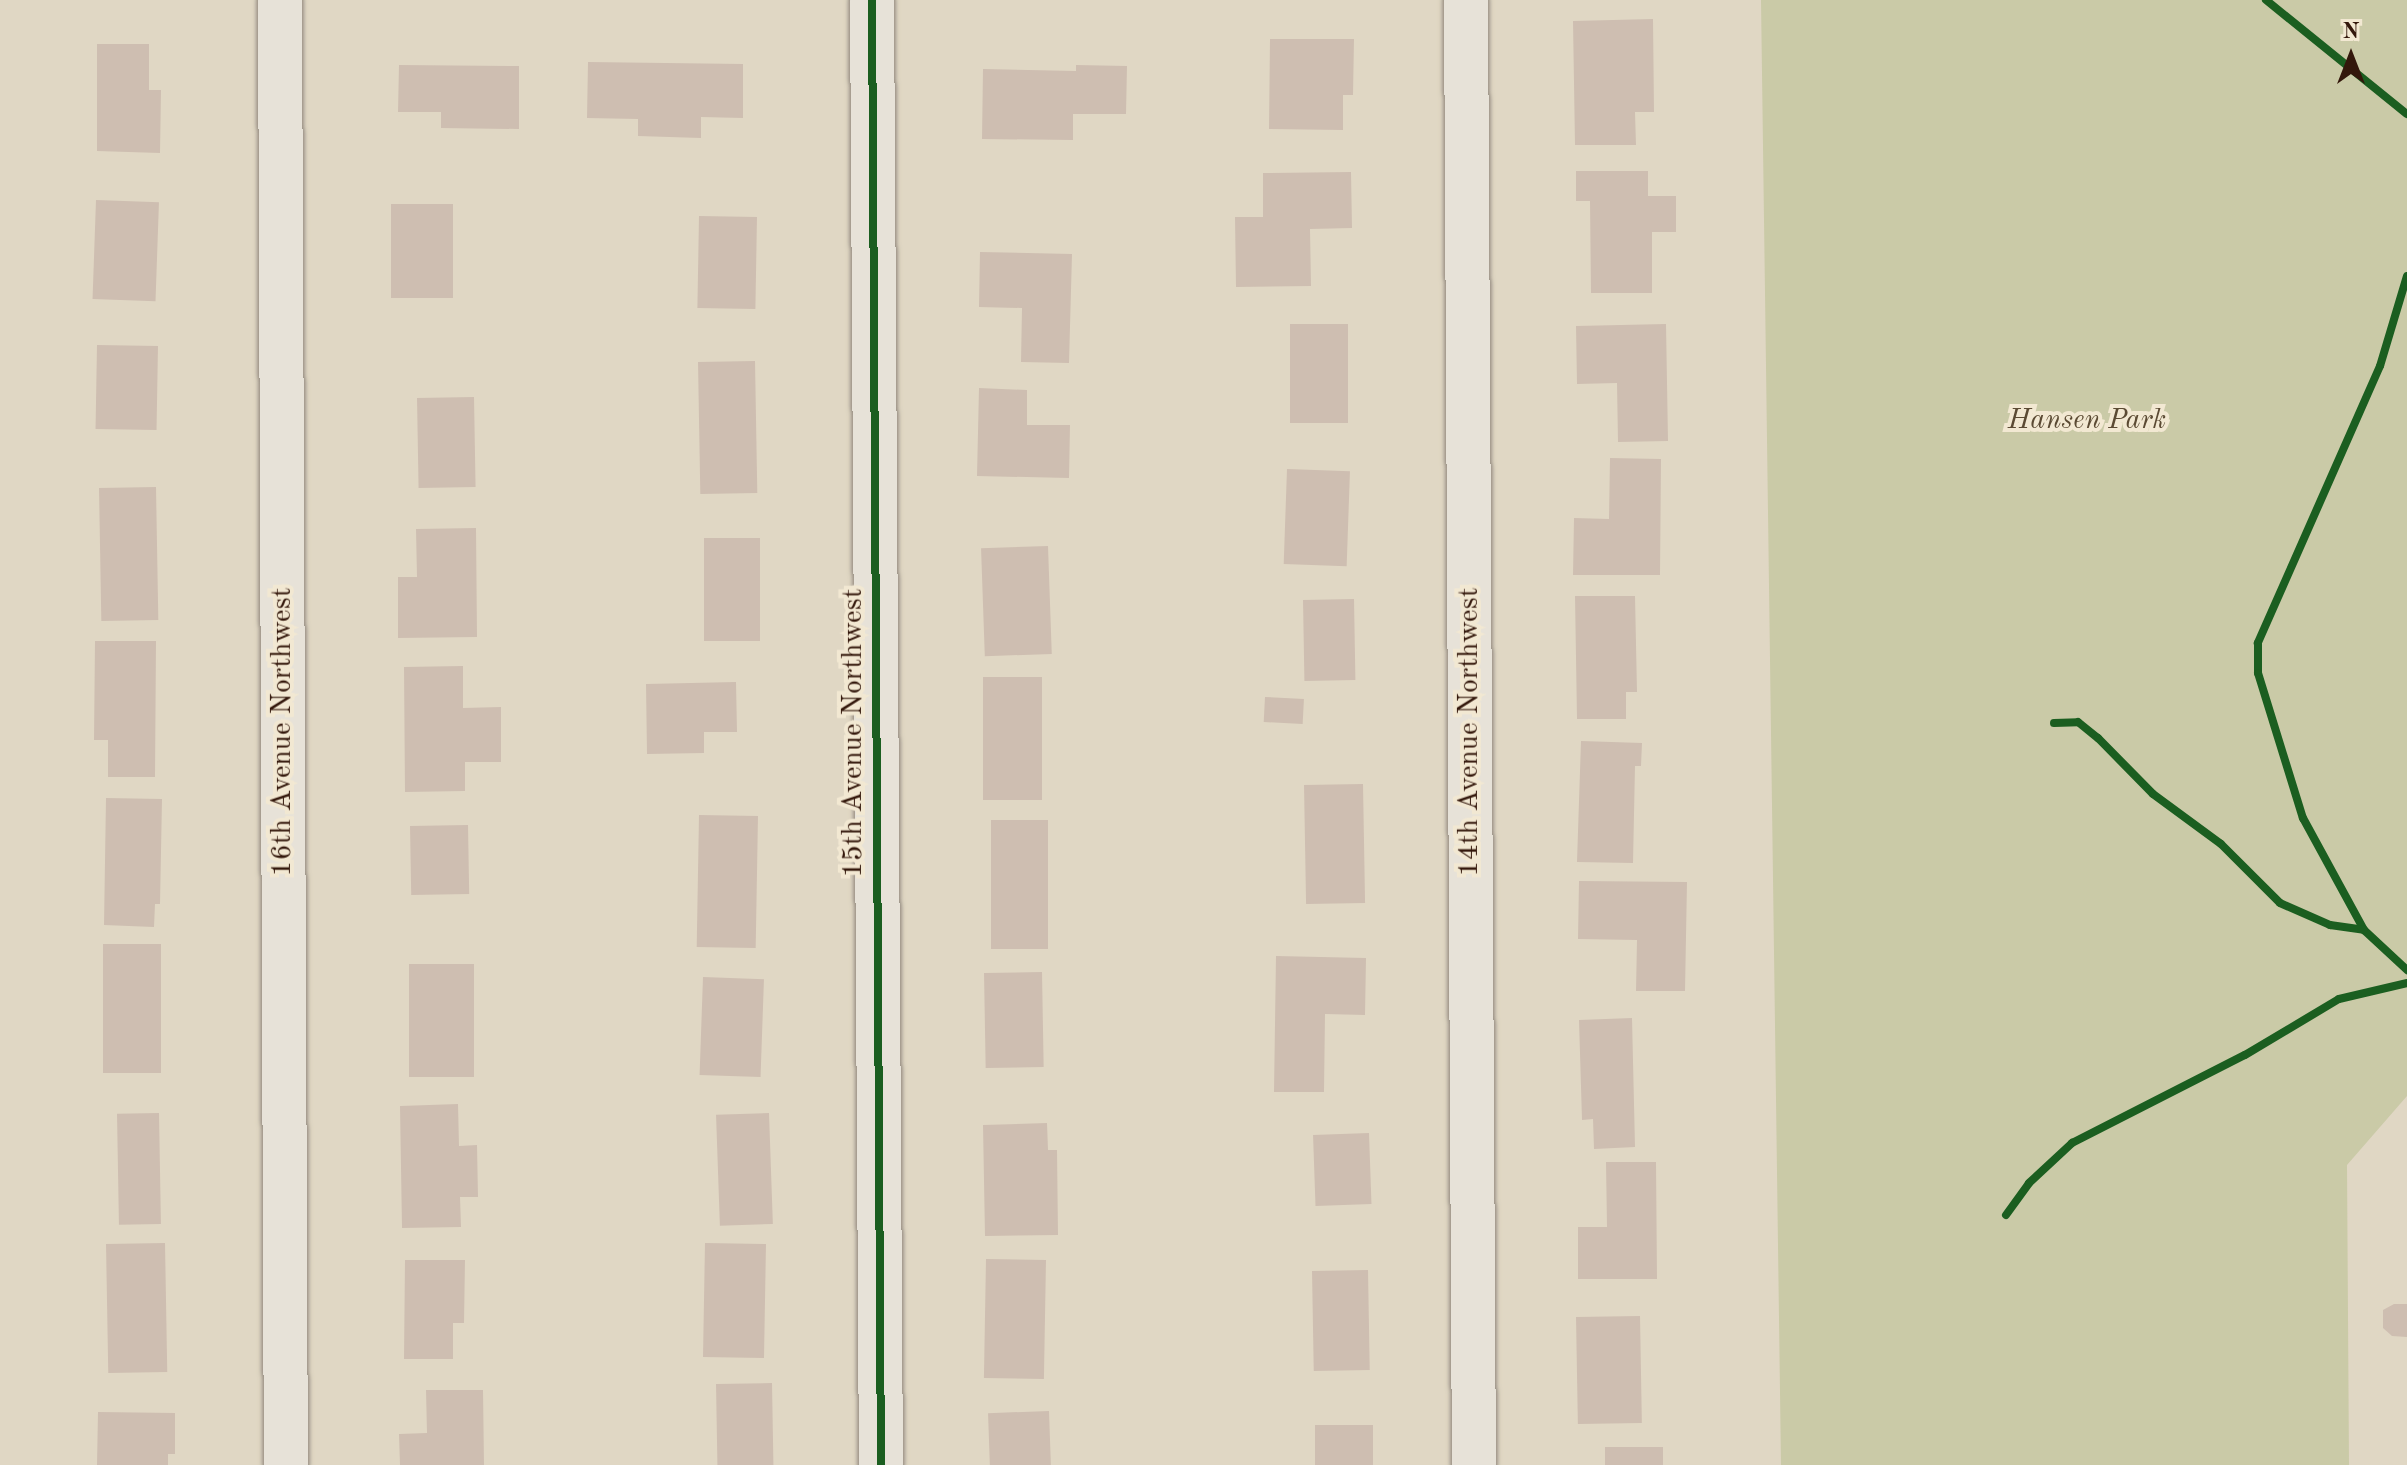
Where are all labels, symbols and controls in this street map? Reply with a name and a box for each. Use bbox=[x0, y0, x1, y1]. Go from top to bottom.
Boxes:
north arrow bbox=[2311, 16, 2391, 96]
text: N bbox=[2343, 21, 2359, 43]
park label: Hansen Park bbox=[2008, 404, 2166, 438]
street label: 16th Avenue Northwest bbox=[266, 587, 300, 877]
street label: 14th Avenue Northwest bbox=[1453, 587, 1487, 877]
street label: 15th Avenue Northwest bbox=[837, 588, 871, 878]

